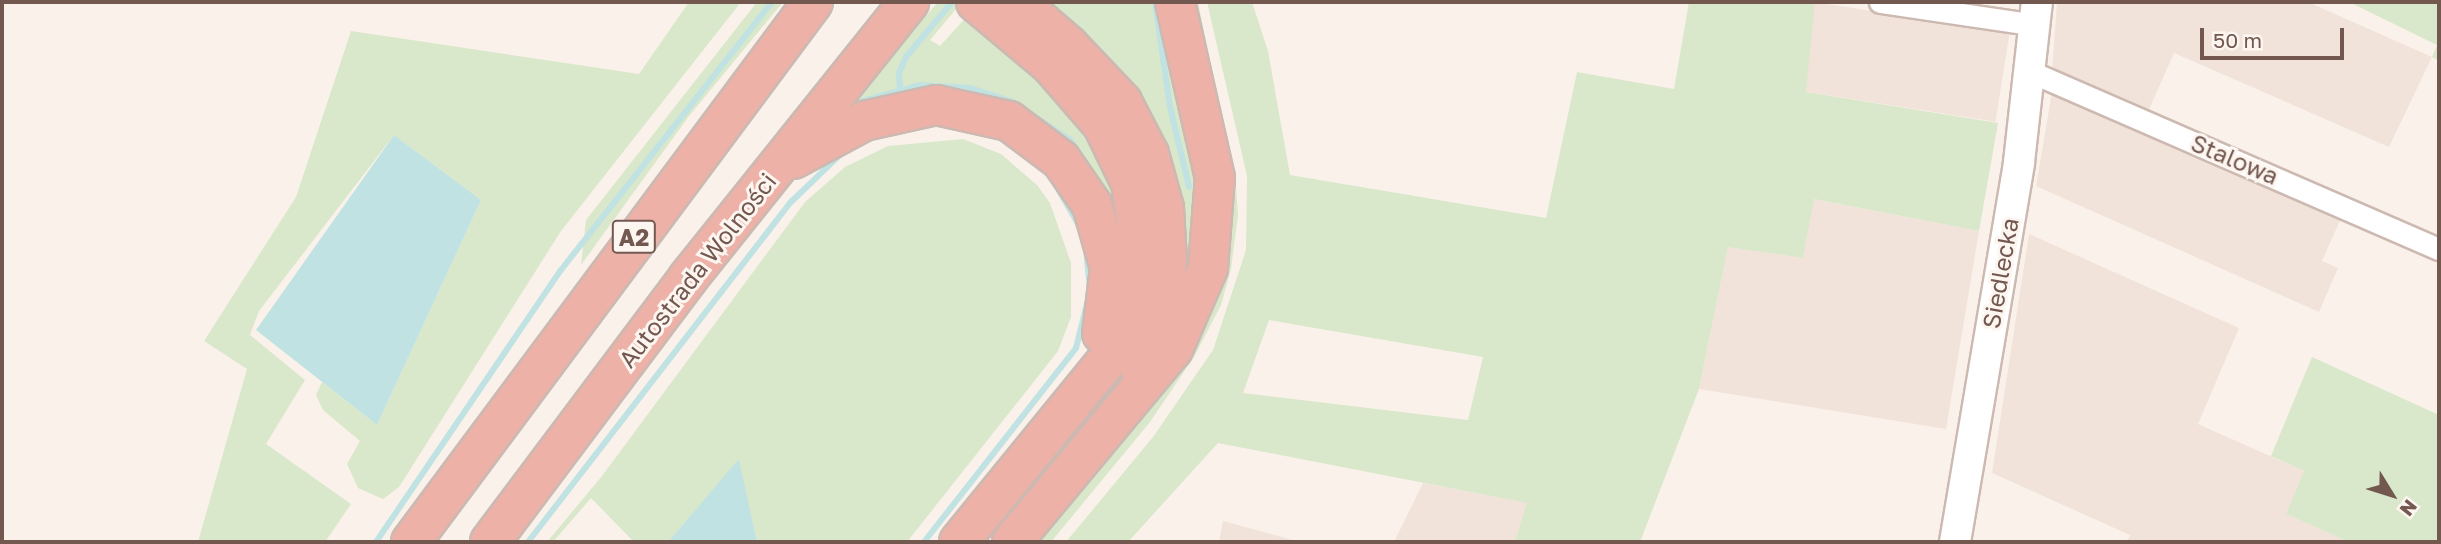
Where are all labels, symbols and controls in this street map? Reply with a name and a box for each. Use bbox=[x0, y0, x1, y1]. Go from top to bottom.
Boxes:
scale bar bbox=[2203, 14, 2346, 58]
text: 50 m bbox=[2213, 27, 2262, 53]
street label: Stalowa bbox=[2187, 128, 2283, 190]
street label: Autostrada Wolności bbox=[612, 167, 782, 373]
street label: Siedlecka bbox=[1976, 215, 2024, 331]
road number: A2 bbox=[611, 218, 657, 256]
north arrow bbox=[2357, 460, 2427, 530]
text: N bbox=[2395, 495, 2422, 521]

